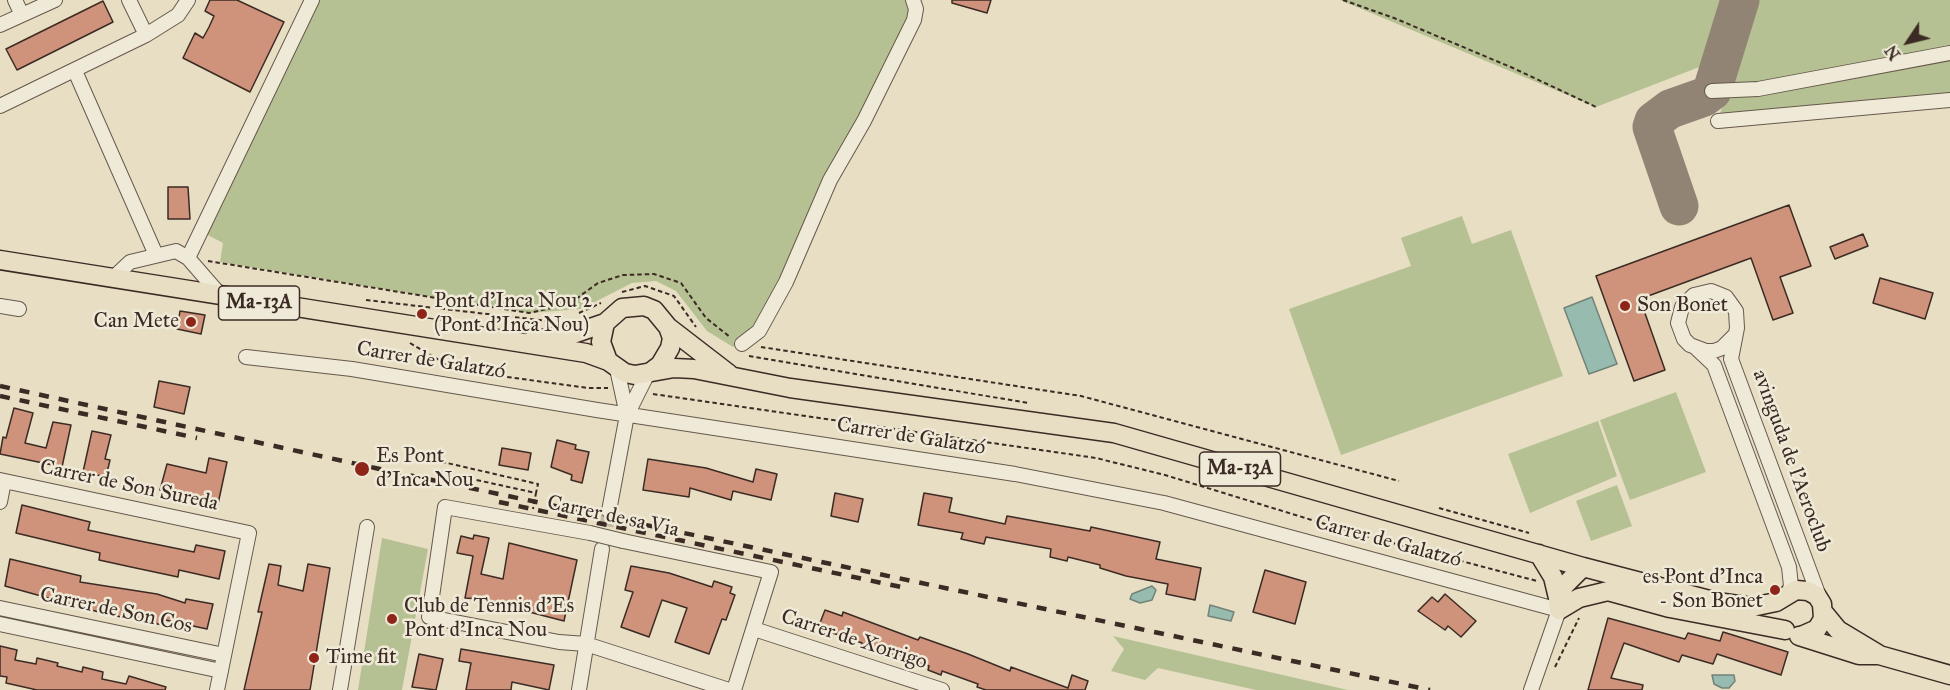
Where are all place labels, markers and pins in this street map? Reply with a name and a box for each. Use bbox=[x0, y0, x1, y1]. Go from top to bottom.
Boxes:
place label: Pont d'Inca Nou 2 (Pont d'Inca Nou) bbox=[434, 289, 592, 339]
place label: Son Bonet bbox=[1637, 293, 1728, 319]
marker: Son Bonet bbox=[1618, 299, 1632, 313]
marker: Pont d'Inca Nou 2 (Pont d'Inca Nou) bbox=[415, 307, 429, 321]
place label: Can Mete bbox=[94, 309, 179, 335]
marker: Can Mete bbox=[184, 315, 198, 329]
place label: Es Pont d'Inca Nou bbox=[376, 444, 474, 494]
marker: Es Pont d'Inca Nou bbox=[353, 460, 371, 478]
place label: es Pont d'Inca - Son Bonet bbox=[1643, 565, 1763, 615]
marker: es Pont d'Inca - Son Bonet bbox=[1768, 583, 1782, 597]
place label: Club de Tennis d'Es Pont d'Inca Nou bbox=[404, 594, 574, 644]
marker: Club de Tennis d'Es Pont d'Inca Nou bbox=[385, 612, 399, 626]
place label: Time fit bbox=[326, 645, 397, 671]
marker: Time fit bbox=[307, 651, 321, 665]

